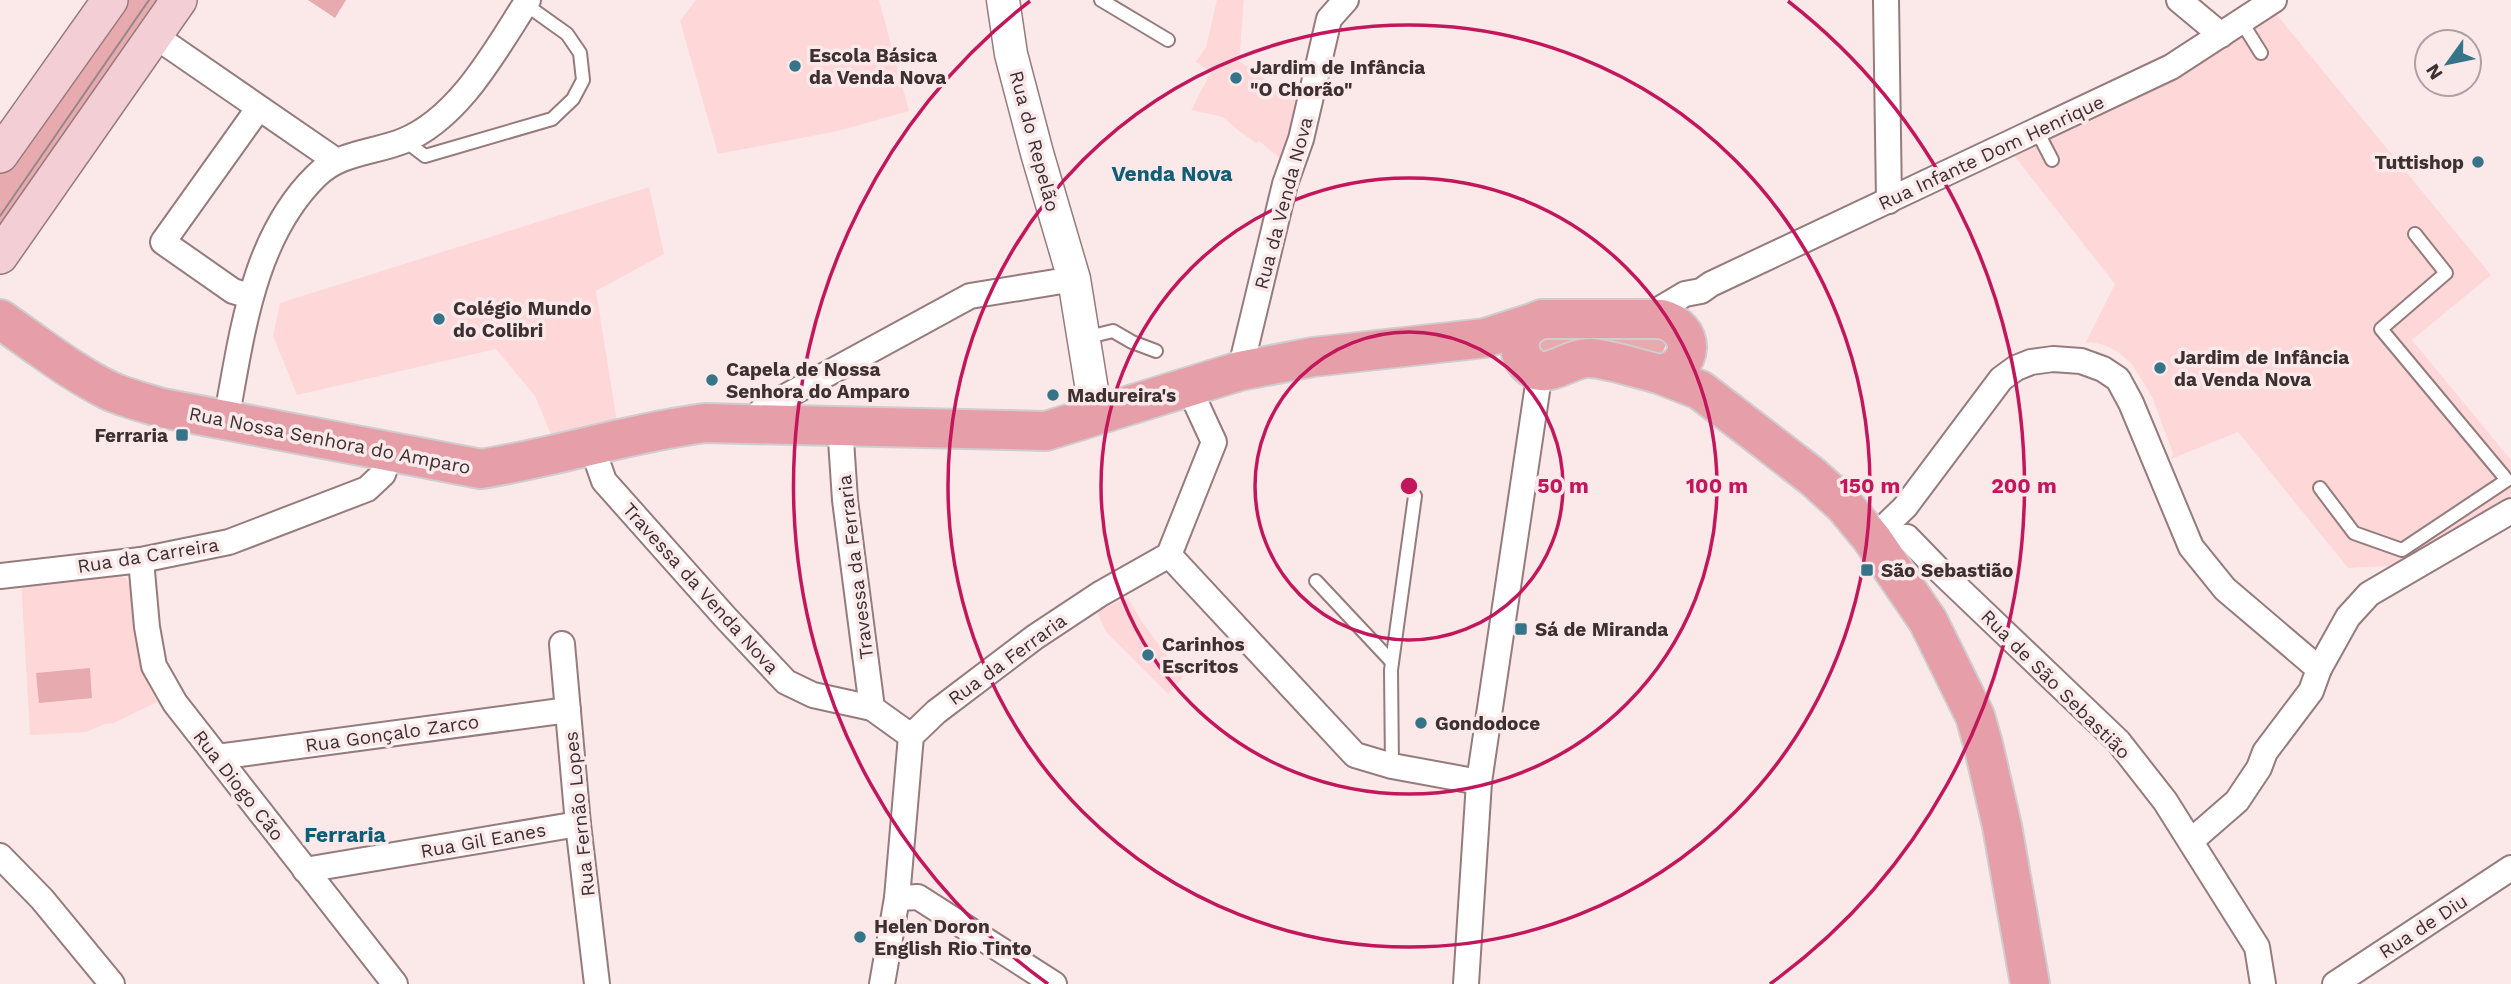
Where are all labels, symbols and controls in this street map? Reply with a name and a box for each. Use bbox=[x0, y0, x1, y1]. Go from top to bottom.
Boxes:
north arrow bbox=[2413, 28, 2483, 98]
place label: Escola Básica da Venda Nova bbox=[809, 44, 946, 89]
place label: Jardim de Infância "O Chorão" bbox=[1250, 56, 1425, 101]
marker: Escola Básica da Venda Nova bbox=[787, 58, 803, 74]
text: N bbox=[2421, 60, 2448, 84]
street label: Rua do Repelão bbox=[1005, 68, 1064, 214]
marker: Jardim de Infância "O Chorão" bbox=[1228, 70, 1244, 86]
street label: Rua Infante Dom Henrique bbox=[1875, 90, 2108, 215]
street label: Rua da Venda Nova bbox=[1249, 114, 1318, 292]
place label: Tuttishop bbox=[2374, 151, 2464, 174]
marker: Tuttishop bbox=[2470, 154, 2486, 170]
district label: Venda Nova bbox=[1111, 161, 1233, 186]
place label: Colégio Mundo do Colibri bbox=[453, 297, 592, 342]
marker: Colégio Mundo do Colibri bbox=[431, 311, 447, 327]
place label: Jardim de Infância da Venda Nova bbox=[2174, 346, 2349, 391]
place label: Capela de Nossa Senhora do Amparo bbox=[726, 358, 910, 403]
marker: Jardim de Infância da Venda Nova bbox=[2152, 360, 2168, 376]
marker: Capela de Nossa Senhora do Amparo bbox=[704, 372, 720, 388]
place label: Madureira's bbox=[1067, 384, 1176, 407]
marker: Madureira's bbox=[1045, 387, 1061, 403]
street label: Rua Nossa Senhora do Amparo bbox=[187, 402, 473, 479]
place label: Ferraria bbox=[94, 424, 168, 447]
marker: Ferraria bbox=[174, 427, 190, 443]
street label: Travessa da Ferraria bbox=[833, 473, 878, 660]
text: 50 m bbox=[1537, 473, 1589, 498]
text: 100 m bbox=[1686, 473, 1748, 498]
text: 150 m bbox=[1840, 473, 1900, 498]
text: 200 m bbox=[1991, 473, 2057, 498]
centre of rings bbox=[1397, 474, 1421, 498]
street label: Travessa da Venda Nova bbox=[618, 498, 784, 679]
street label: Rua da Carreira bbox=[76, 533, 221, 578]
place label: São Sebastião bbox=[1881, 559, 2013, 582]
marker: São Sebastião bbox=[1859, 562, 1875, 578]
street label: Rua de São Sebastião bbox=[1976, 605, 2135, 764]
street label: Rua da Ferraria bbox=[944, 609, 1071, 710]
place label: Sá de Miranda bbox=[1535, 618, 1668, 641]
marker: Sá de Miranda bbox=[1513, 621, 1529, 637]
place label: Carinhos Escritos bbox=[1162, 633, 1245, 678]
marker: Carinhos Escritos bbox=[1140, 647, 1156, 663]
street label: Rua Gonçalo Zarco bbox=[304, 710, 480, 757]
place label: Gondodoce bbox=[1435, 712, 1540, 735]
marker: Gondodoce bbox=[1413, 715, 1429, 731]
street label: Rua Diogo Cão bbox=[188, 725, 289, 845]
street label: Rua Fernão Lopes bbox=[559, 730, 600, 898]
street label: Rua Gil Eanes bbox=[419, 818, 548, 863]
district label: Ferraria bbox=[304, 822, 387, 847]
street label: Rua de Diu bbox=[2375, 889, 2472, 963]
place label: Helen Doron English Rio Tinto bbox=[874, 915, 1032, 960]
marker: Helen Doron English Rio Tinto bbox=[852, 929, 868, 945]

